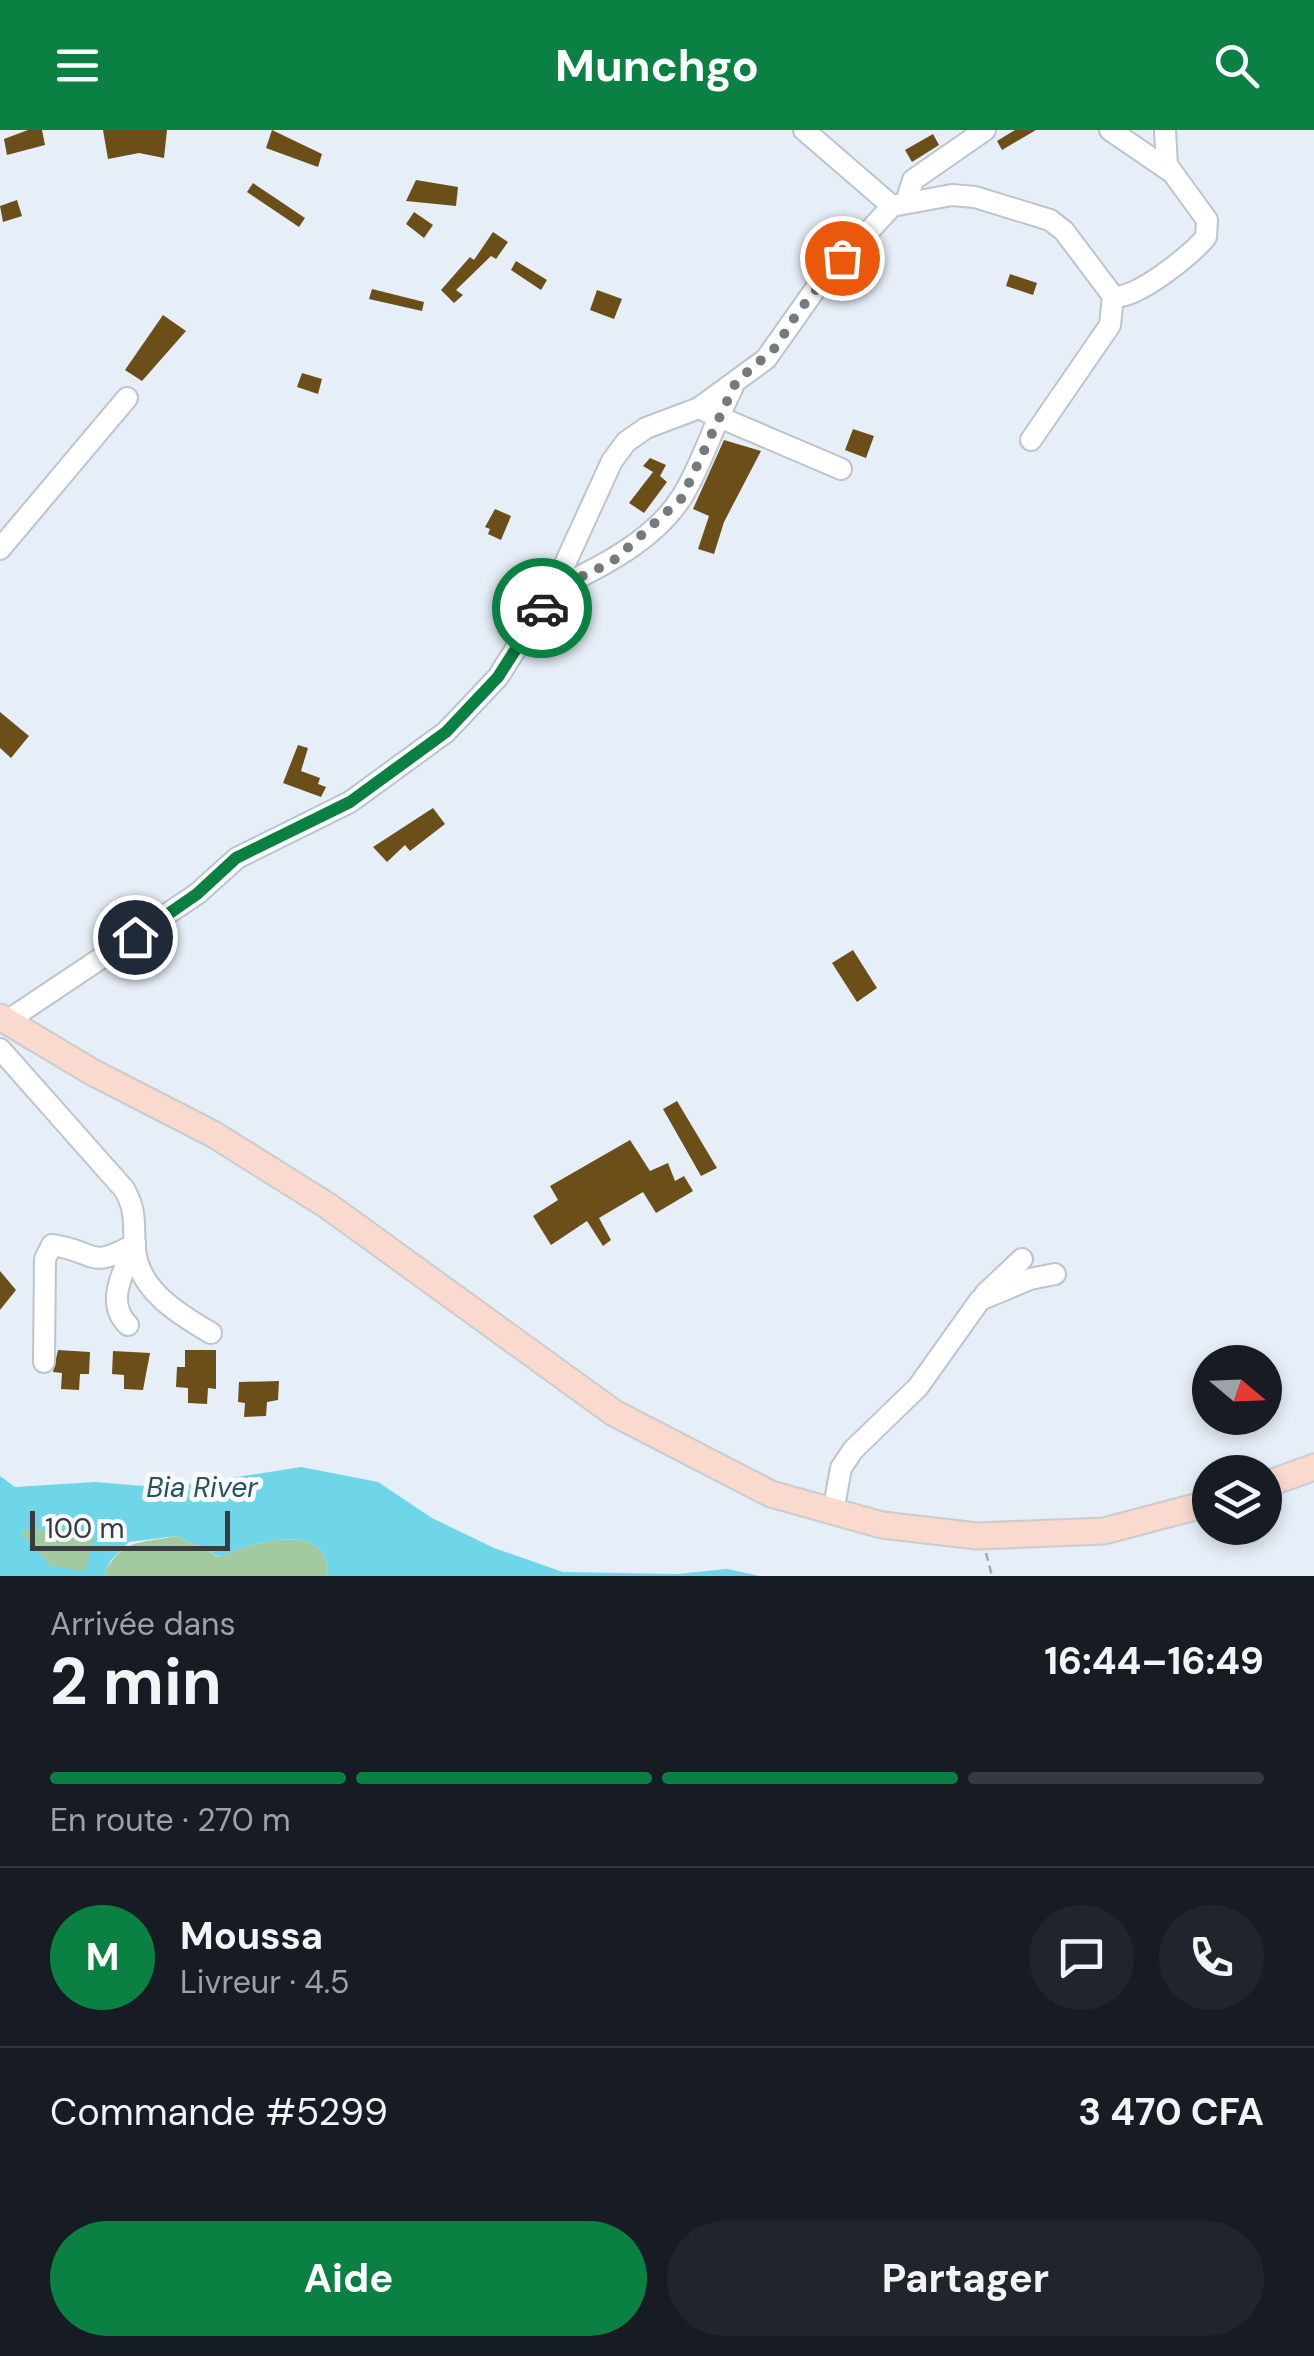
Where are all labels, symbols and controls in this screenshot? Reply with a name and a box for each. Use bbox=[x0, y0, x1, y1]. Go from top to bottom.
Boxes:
text: Munchgo bbox=[555, 36, 759, 95]
icon: menu bbox=[50, 38, 105, 93]
icon: search bbox=[1209, 38, 1264, 93]
pin bbox=[800, 216, 885, 301]
icon: bag bbox=[815, 231, 870, 286]
courier bbox=[492, 558, 592, 658]
icon: car bbox=[515, 581, 570, 636]
pin bbox=[93, 895, 178, 980]
icon: home bbox=[108, 910, 163, 965]
north arrow bbox=[1192, 1345, 1282, 1435]
map controls bbox=[1192, 1345, 1282, 1545]
button: layers bbox=[1192, 1455, 1282, 1545]
water label: Bia River bbox=[146, 1469, 258, 1506]
scale bar bbox=[30, 1506, 230, 1550]
text: 100 m bbox=[45, 1510, 124, 1547]
text: Arrivée dans bbox=[50, 1603, 235, 1645]
text: 16:44–16:49 bbox=[1044, 1636, 1264, 1686]
text: 2 min bbox=[50, 1640, 222, 1724]
text: En route · 270 m bbox=[50, 1799, 291, 1841]
button: chat bbox=[1029, 1905, 1134, 2010]
button: phone bbox=[1159, 1905, 1264, 2010]
text: Moussa bbox=[180, 1911, 323, 1961]
text: M bbox=[86, 1932, 119, 1982]
text: Livreur · 4.5 bbox=[180, 1961, 350, 2003]
text: Commande #5299 bbox=[50, 2087, 388, 2137]
text: 3 470 CFA bbox=[1078, 2087, 1264, 2137]
button: Aide bbox=[50, 2221, 647, 2336]
button: Partager bbox=[667, 2221, 1264, 2336]

